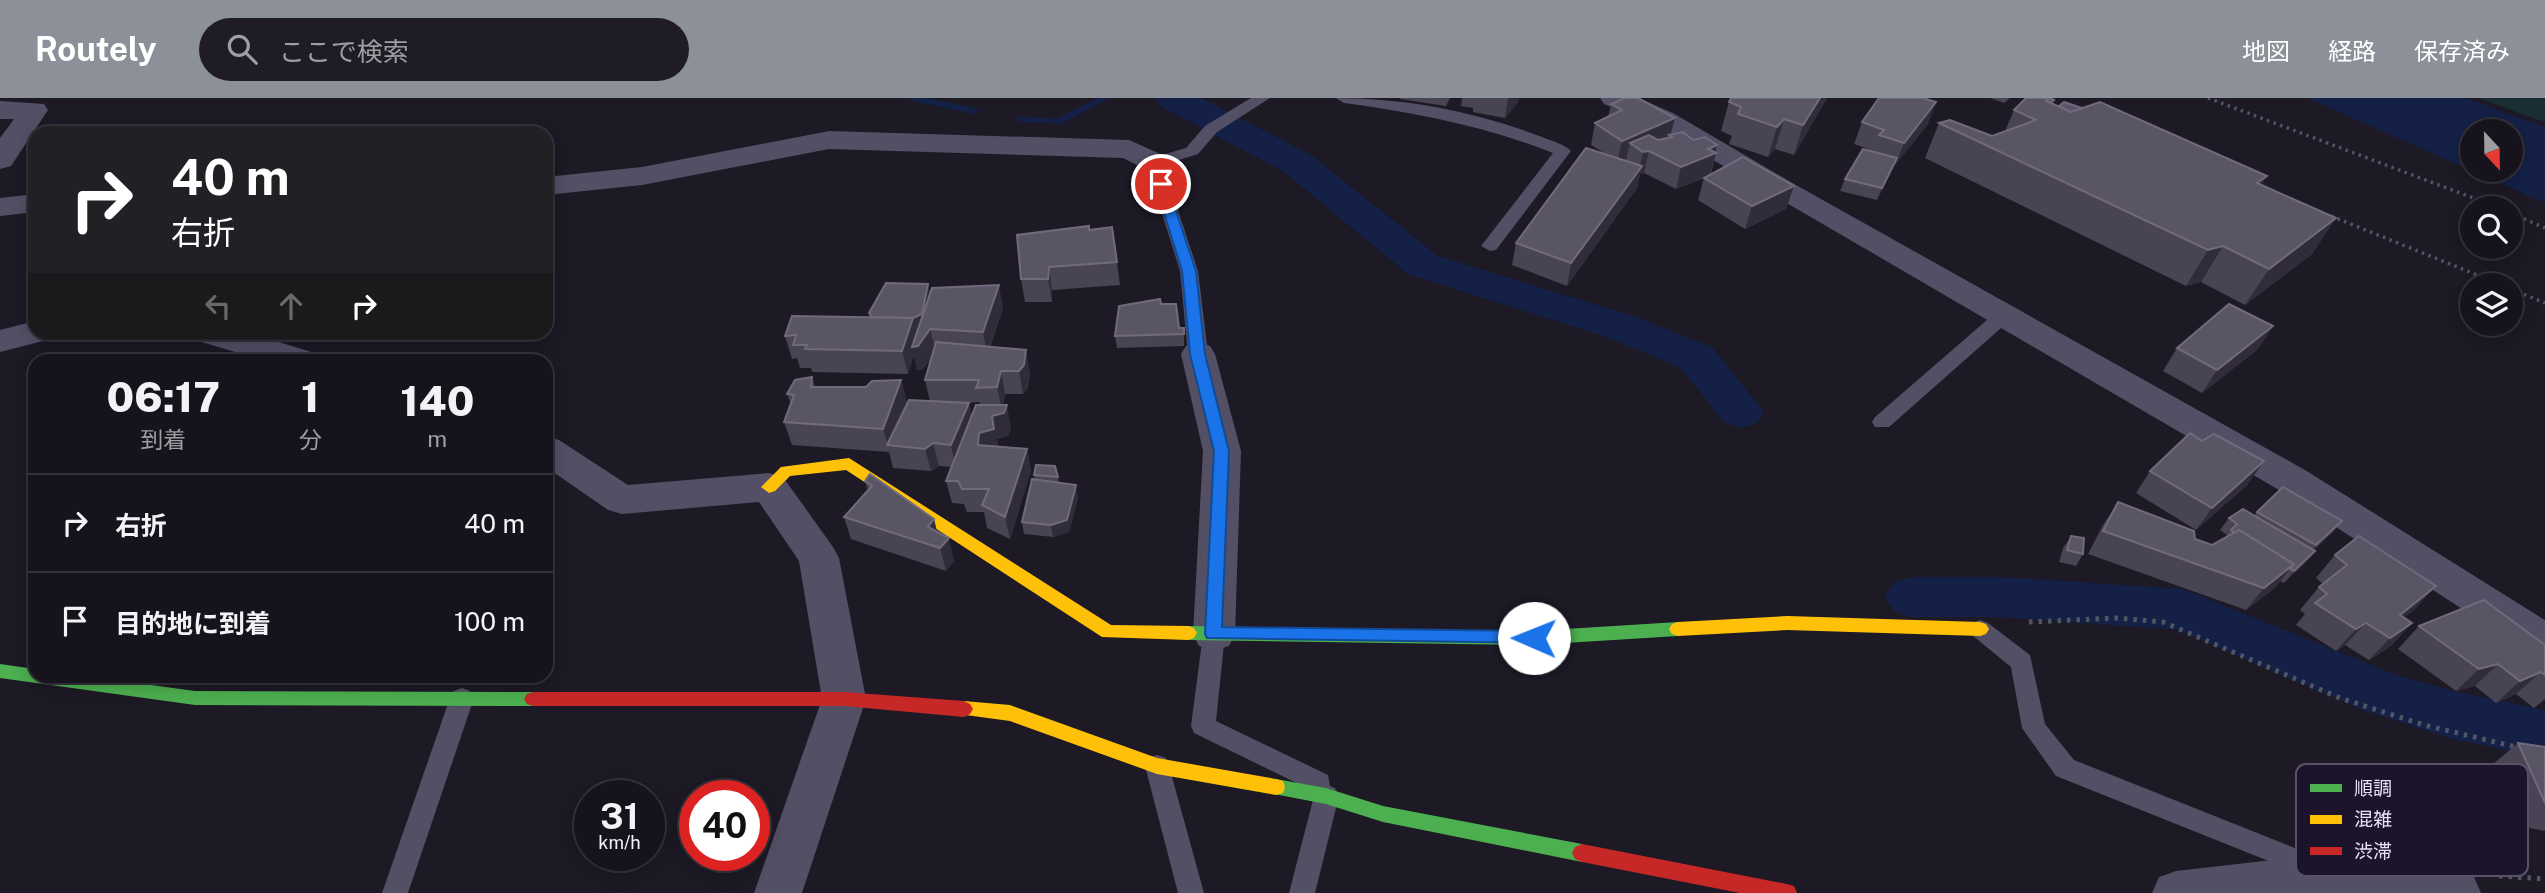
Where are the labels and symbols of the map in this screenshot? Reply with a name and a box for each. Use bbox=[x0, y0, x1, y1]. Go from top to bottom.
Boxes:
north arrow bbox=[2460, 119, 2524, 182]
pin bbox=[1131, 154, 1191, 214]
position arrow bbox=[1497, 601, 1571, 675]
legend bbox=[2296, 764, 2528, 876]
text: 順調 bbox=[2354, 777, 2392, 799]
speed limit sign: 40 bbox=[679, 780, 770, 871]
text: 混雑 bbox=[2354, 808, 2392, 830]
text: 渋滞 bbox=[2354, 840, 2392, 862]

